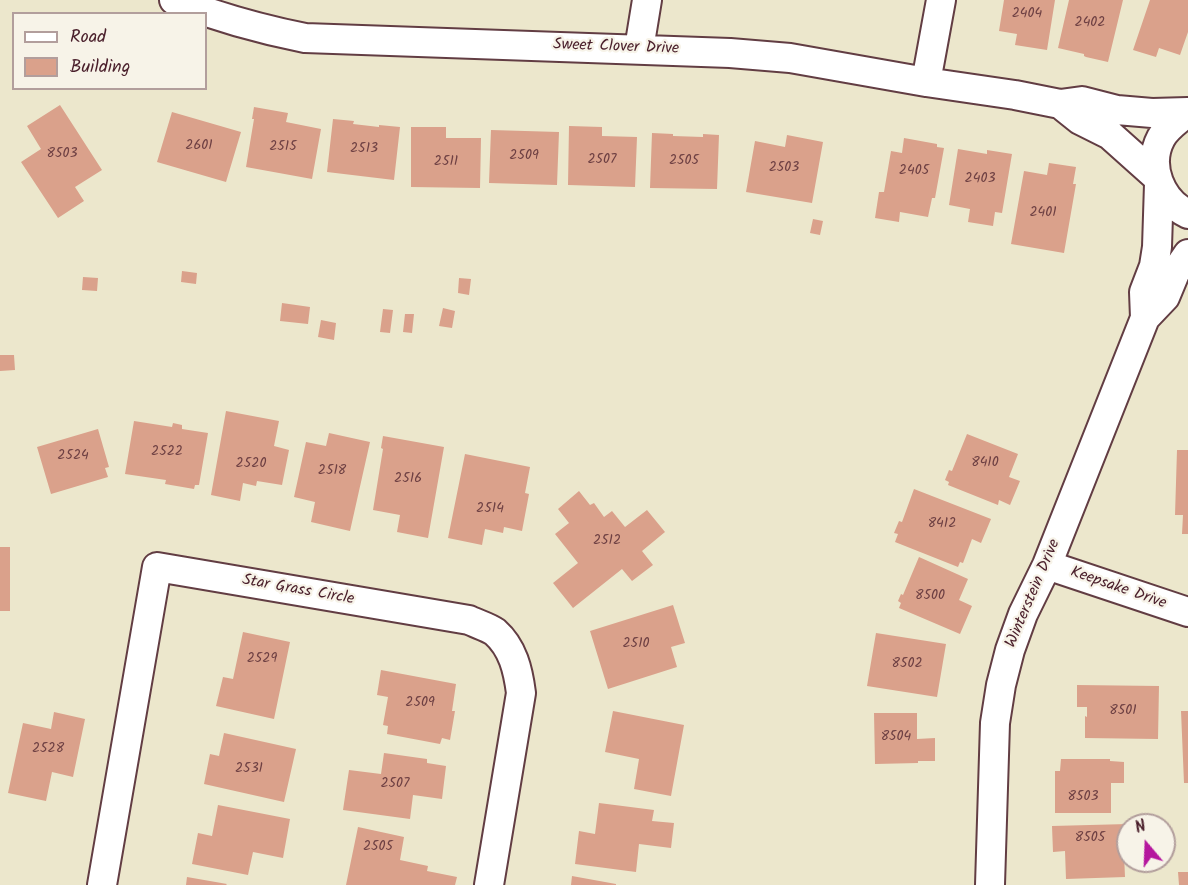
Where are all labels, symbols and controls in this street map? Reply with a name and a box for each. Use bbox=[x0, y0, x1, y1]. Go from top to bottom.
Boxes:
house number: 2404 bbox=[1012, 7, 1042, 23]
legend bbox=[12, 12, 207, 90]
house number: 2402 bbox=[1075, 16, 1105, 32]
text: Road bbox=[70, 23, 106, 52]
street label: Sweet Clover Drive bbox=[553, 36, 679, 60]
text: Building bbox=[70, 53, 130, 82]
house number: 2601 bbox=[185, 139, 213, 155]
house number: 2515 bbox=[269, 140, 297, 156]
house number: 2513 bbox=[350, 142, 378, 158]
house number: 8503 bbox=[47, 147, 77, 163]
house number: 2509 bbox=[509, 149, 539, 165]
house number: 2507 bbox=[587, 153, 617, 169]
house number: 2505 bbox=[669, 154, 699, 170]
house number: 2511 bbox=[434, 155, 458, 171]
house number: 2503 bbox=[769, 161, 799, 177]
house number: 2405 bbox=[899, 164, 929, 180]
house number: 2403 bbox=[965, 172, 995, 188]
house number: 2401 bbox=[1029, 206, 1057, 222]
house number: 2522 bbox=[151, 445, 183, 461]
house number: 2524 bbox=[57, 449, 89, 465]
house number: 8410 bbox=[971, 456, 999, 472]
house number: 2520 bbox=[236, 457, 266, 473]
house number: 2518 bbox=[318, 464, 346, 480]
house number: 2516 bbox=[394, 472, 422, 488]
house number: 2514 bbox=[476, 502, 504, 518]
house number: 8412 bbox=[928, 517, 956, 533]
house number: 2512 bbox=[593, 534, 621, 550]
street label: Winterstein Drive bbox=[1003, 537, 1065, 651]
street label: Keepsake Drive bbox=[1067, 564, 1169, 614]
street label: Star Grass Circle bbox=[240, 572, 356, 610]
house number: 8500 bbox=[915, 589, 945, 605]
house number: 2510 bbox=[622, 637, 650, 653]
house number: 2529 bbox=[247, 652, 277, 668]
house number: 8502 bbox=[891, 657, 923, 673]
house number: 2509 bbox=[405, 696, 435, 712]
house number: 8501 bbox=[1109, 704, 1137, 720]
house number: 8504 bbox=[881, 730, 911, 746]
house number: 2528 bbox=[32, 742, 64, 758]
house number: 2531 bbox=[235, 762, 263, 778]
house number: 2507 bbox=[380, 777, 410, 793]
house number: 8503 bbox=[1068, 790, 1098, 806]
north arrow bbox=[1116, 813, 1176, 873]
text: N bbox=[1132, 814, 1149, 841]
house number: 8505 bbox=[1075, 831, 1105, 847]
house number: 2505 bbox=[363, 840, 393, 856]

